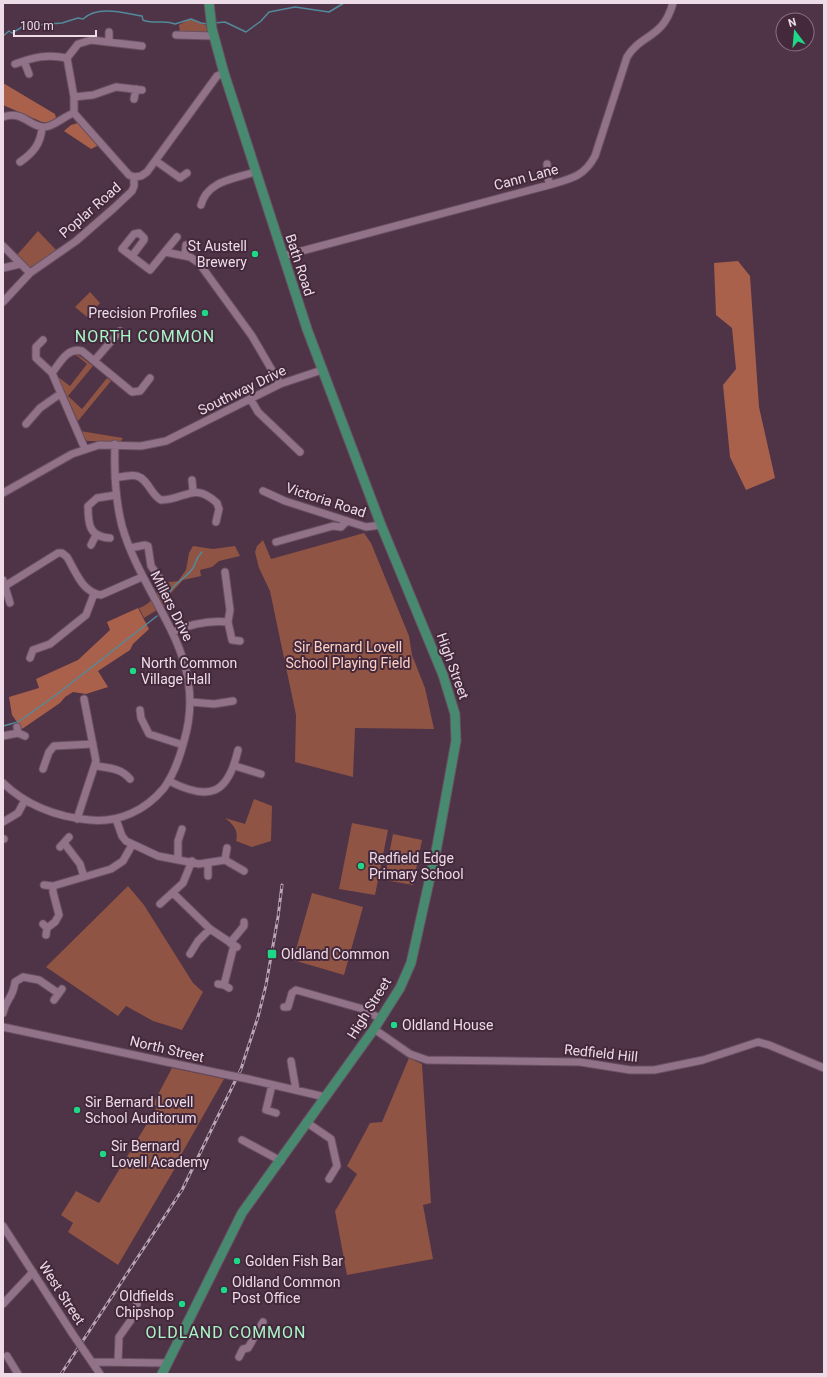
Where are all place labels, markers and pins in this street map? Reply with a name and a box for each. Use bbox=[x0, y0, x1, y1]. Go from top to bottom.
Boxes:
place label: St Austell Brewery bbox=[188, 238, 247, 270]
marker: St Austell Brewery bbox=[250, 249, 260, 259]
place label: Precision Profiles bbox=[88, 305, 197, 321]
marker: Precision Profiles bbox=[200, 308, 210, 318]
place label: North Common Village Hall bbox=[141, 655, 237, 687]
marker: North Common Village Hall bbox=[128, 666, 138, 676]
place label: Redfield Edge Primary School bbox=[369, 850, 464, 882]
marker: Redfield Edge Primary School bbox=[356, 861, 366, 871]
place label: Oldland Common bbox=[281, 946, 389, 962]
marker: Oldland Common bbox=[266, 948, 278, 960]
place label: Oldland House bbox=[402, 1017, 493, 1033]
marker: Oldland House bbox=[389, 1020, 399, 1030]
place label: Sir Bernard Lovell School Auditorum bbox=[85, 1094, 196, 1126]
marker: Sir Bernard Lovell School Auditorum bbox=[72, 1105, 82, 1115]
place label: Sir Bernard Lovell Academy bbox=[111, 1138, 209, 1170]
marker: Sir Bernard Lovell Academy bbox=[98, 1149, 108, 1159]
place label: Golden Fish Bar bbox=[245, 1253, 343, 1269]
marker: Golden Fish Bar bbox=[232, 1256, 242, 1266]
place label: Oldland Common Post Office bbox=[232, 1274, 340, 1306]
marker: Oldland Common Post Office bbox=[219, 1285, 229, 1295]
place label: Oldfields Chipshop bbox=[115, 1288, 174, 1320]
marker: Oldfields Chipshop bbox=[177, 1299, 187, 1309]

